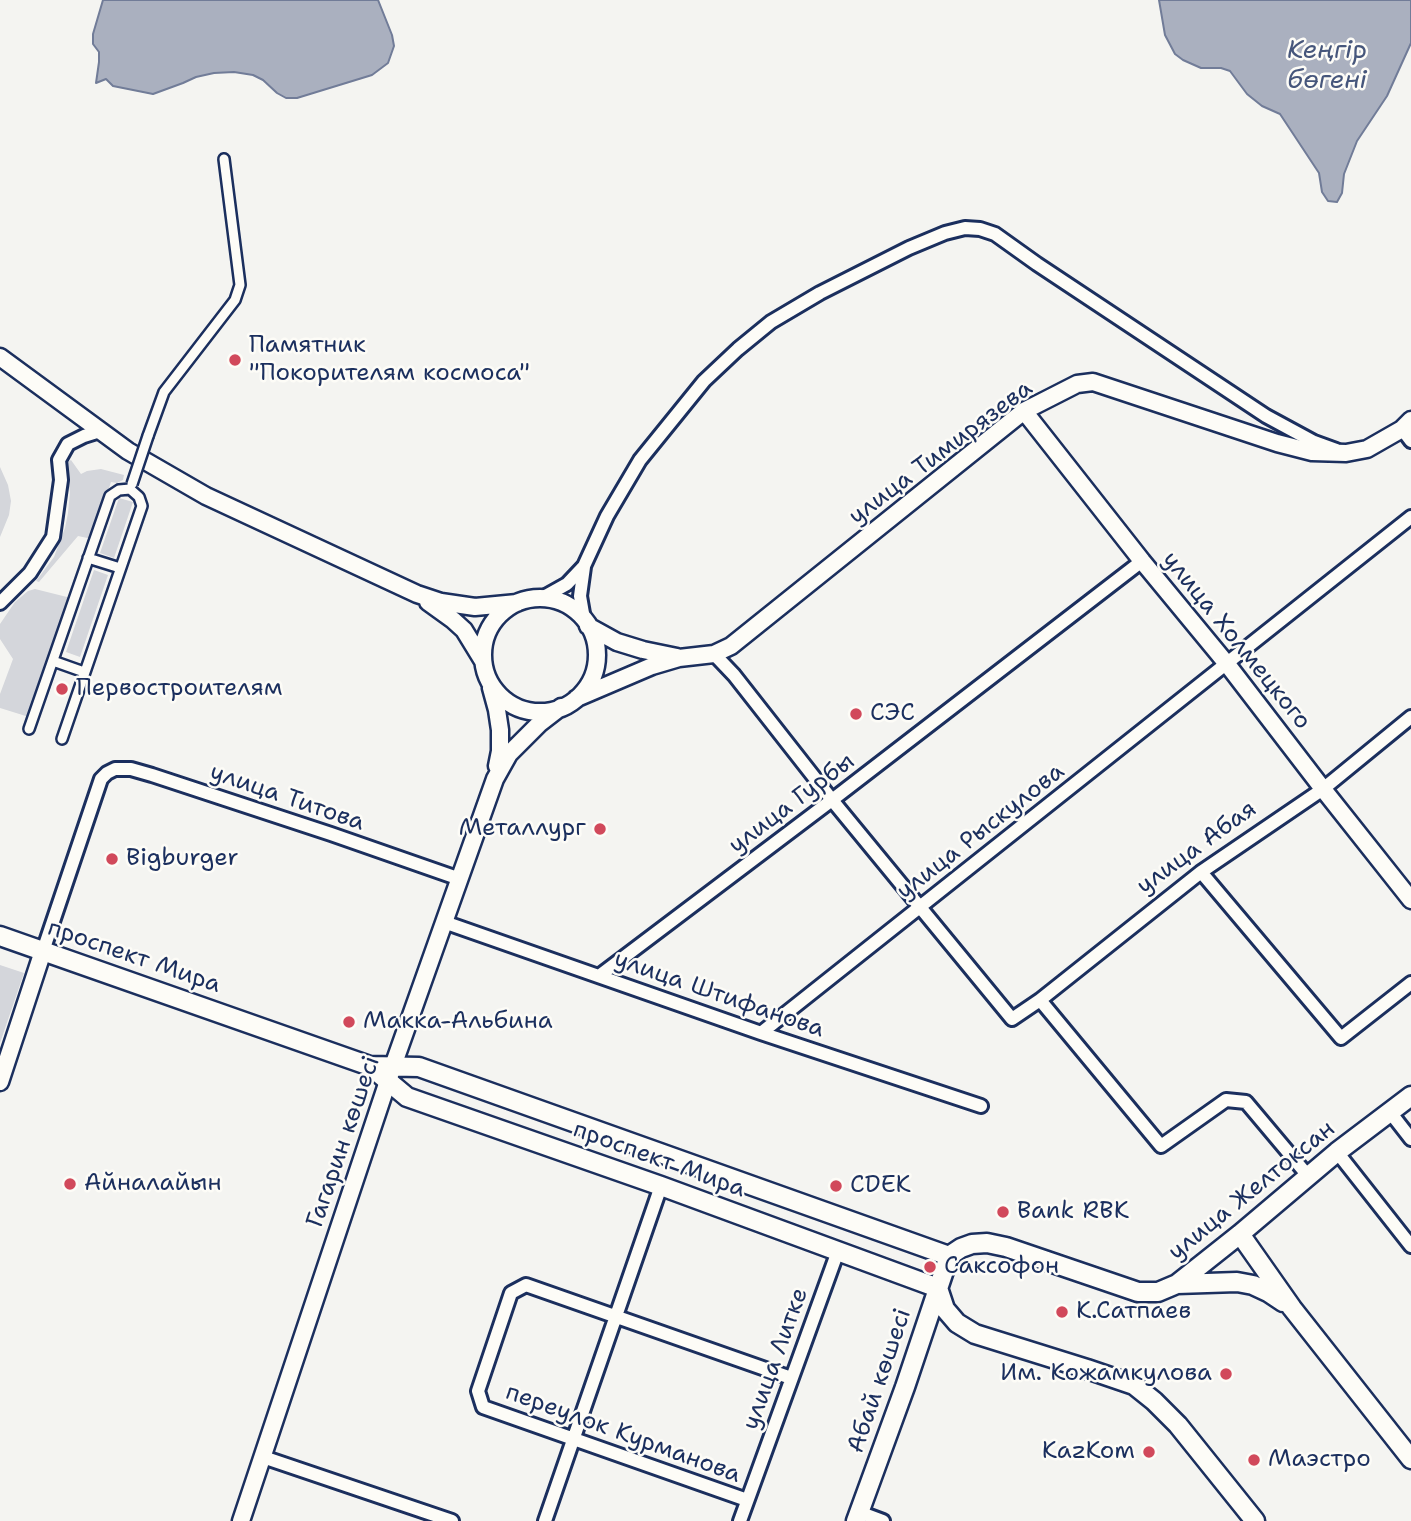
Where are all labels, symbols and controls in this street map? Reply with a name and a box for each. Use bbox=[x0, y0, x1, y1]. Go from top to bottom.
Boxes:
water label: Кеңгір бөгені bbox=[1287, 35, 1367, 96]
place label: Памятник "Покорителям космоса" bbox=[249, 332, 530, 388]
marker: Памятник "Покорителям космоса" bbox=[227, 352, 243, 368]
street label: улица Тимирязева bbox=[843, 375, 1039, 531]
street label: улица Холмецкого bbox=[1155, 546, 1317, 736]
place label: Первостроителям bbox=[76, 675, 283, 703]
marker: Первостроителям bbox=[54, 681, 70, 697]
place label: СЭС bbox=[870, 700, 915, 728]
marker: СЭС bbox=[848, 706, 864, 722]
street label: улица Гурбы bbox=[723, 747, 861, 861]
street label: улица Титова bbox=[206, 758, 368, 838]
street label: улица Рыскулова bbox=[891, 758, 1071, 906]
street label: улица Абая bbox=[1132, 795, 1262, 901]
place label: Металлург bbox=[459, 815, 586, 843]
marker: Металлург bbox=[592, 821, 608, 837]
place label: Bigburger bbox=[126, 845, 239, 873]
marker: Bigburger bbox=[104, 851, 120, 867]
street label: проспект Мира bbox=[44, 914, 224, 1000]
street label: улица Штифанова bbox=[610, 945, 828, 1045]
place label: Макка-Альбина bbox=[363, 1008, 553, 1036]
marker: Макка-Альбина bbox=[341, 1014, 357, 1030]
street label: Гагарин көшесі bbox=[301, 1053, 387, 1231]
street label: проспект Мира bbox=[569, 1115, 749, 1205]
street label: улица Желтоксан bbox=[1163, 1115, 1341, 1267]
place label: Айналайын bbox=[84, 1170, 222, 1198]
place label: CDEK bbox=[850, 1172, 911, 1200]
marker: Айналайын bbox=[62, 1176, 78, 1192]
marker: CDEK bbox=[828, 1178, 844, 1194]
place label: Bank RBK bbox=[1017, 1198, 1129, 1226]
marker: Bank RBK bbox=[995, 1204, 1011, 1220]
place label: Саксофон bbox=[944, 1253, 1059, 1281]
marker: Саксофон bbox=[922, 1259, 938, 1275]
street label: улица Литке bbox=[737, 1284, 815, 1434]
place label: К.Сатпаев bbox=[1076, 1298, 1191, 1326]
marker: К.Сатпаев bbox=[1054, 1304, 1070, 1320]
street label: Абай көшесі bbox=[842, 1305, 918, 1457]
place label: Им. Кожамкулова bbox=[1000, 1360, 1212, 1388]
marker: Им. Кожамкулова bbox=[1218, 1366, 1234, 1382]
street label: переулок Курманова bbox=[502, 1378, 744, 1490]
place label: KazKom bbox=[1042, 1438, 1135, 1466]
marker: KazKom bbox=[1141, 1444, 1157, 1460]
place label: Маэстро bbox=[1268, 1446, 1371, 1474]
marker: Маэстро bbox=[1246, 1452, 1262, 1468]

